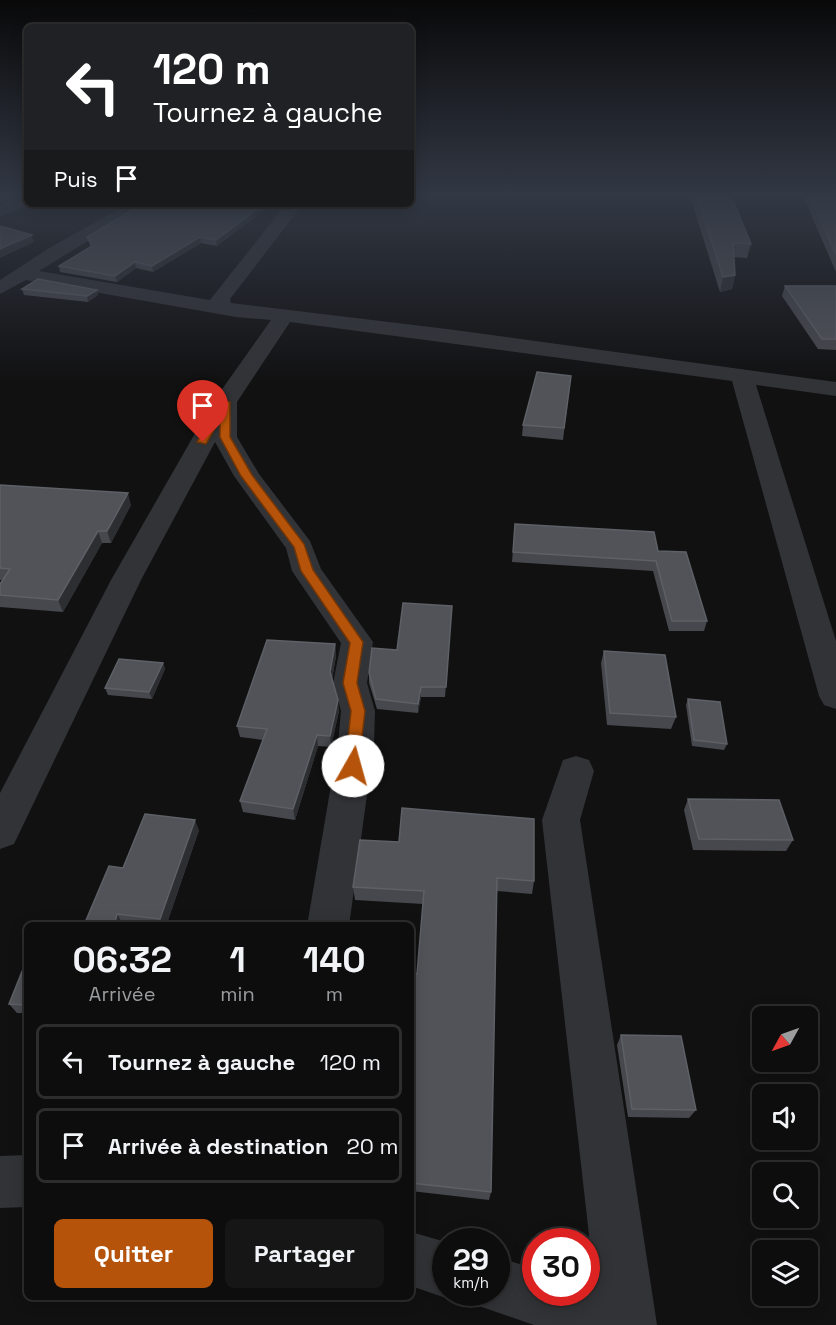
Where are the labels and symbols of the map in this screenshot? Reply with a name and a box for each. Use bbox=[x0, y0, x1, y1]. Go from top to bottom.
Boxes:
pin bbox=[177, 380, 228, 442]
position arrow bbox=[321, 734, 385, 798]
north arrow bbox=[752, 1006, 818, 1072]
speed limit sign: 30 bbox=[522, 1228, 600, 1306]

